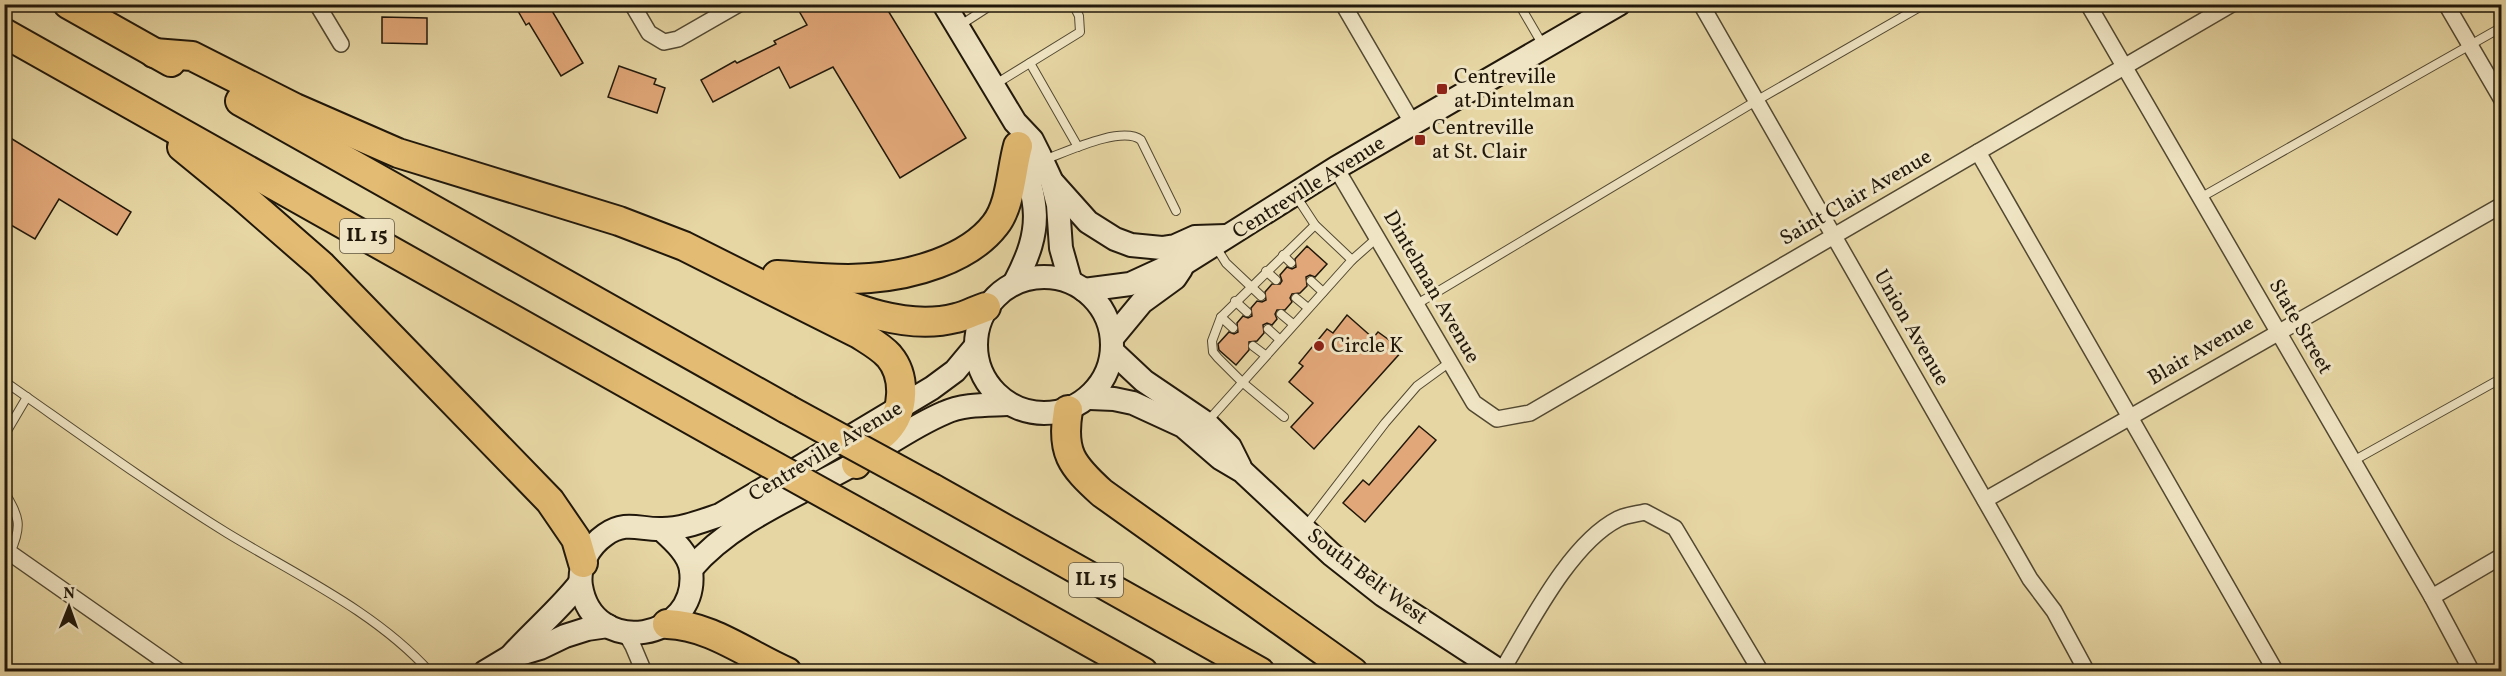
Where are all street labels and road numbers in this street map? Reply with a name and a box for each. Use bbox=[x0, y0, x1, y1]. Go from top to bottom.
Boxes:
street label: Centreville Avenue bbox=[1227, 129, 1391, 247]
street label: Saint Clair Avenue bbox=[1775, 143, 1937, 253]
street label: Dintelman Avenue bbox=[1375, 205, 1487, 369]
road number: IL 15 bbox=[340, 219, 394, 253]
street label: Union Avenue bbox=[1866, 265, 1956, 391]
street label: State Street bbox=[2261, 274, 2339, 380]
street label: Blair Avenue bbox=[2143, 309, 2259, 393]
street label: Centreville Avenue bbox=[744, 395, 908, 509]
street label: South Belt West bbox=[1301, 522, 1433, 632]
road number: IL 15 bbox=[1069, 563, 1123, 597]

